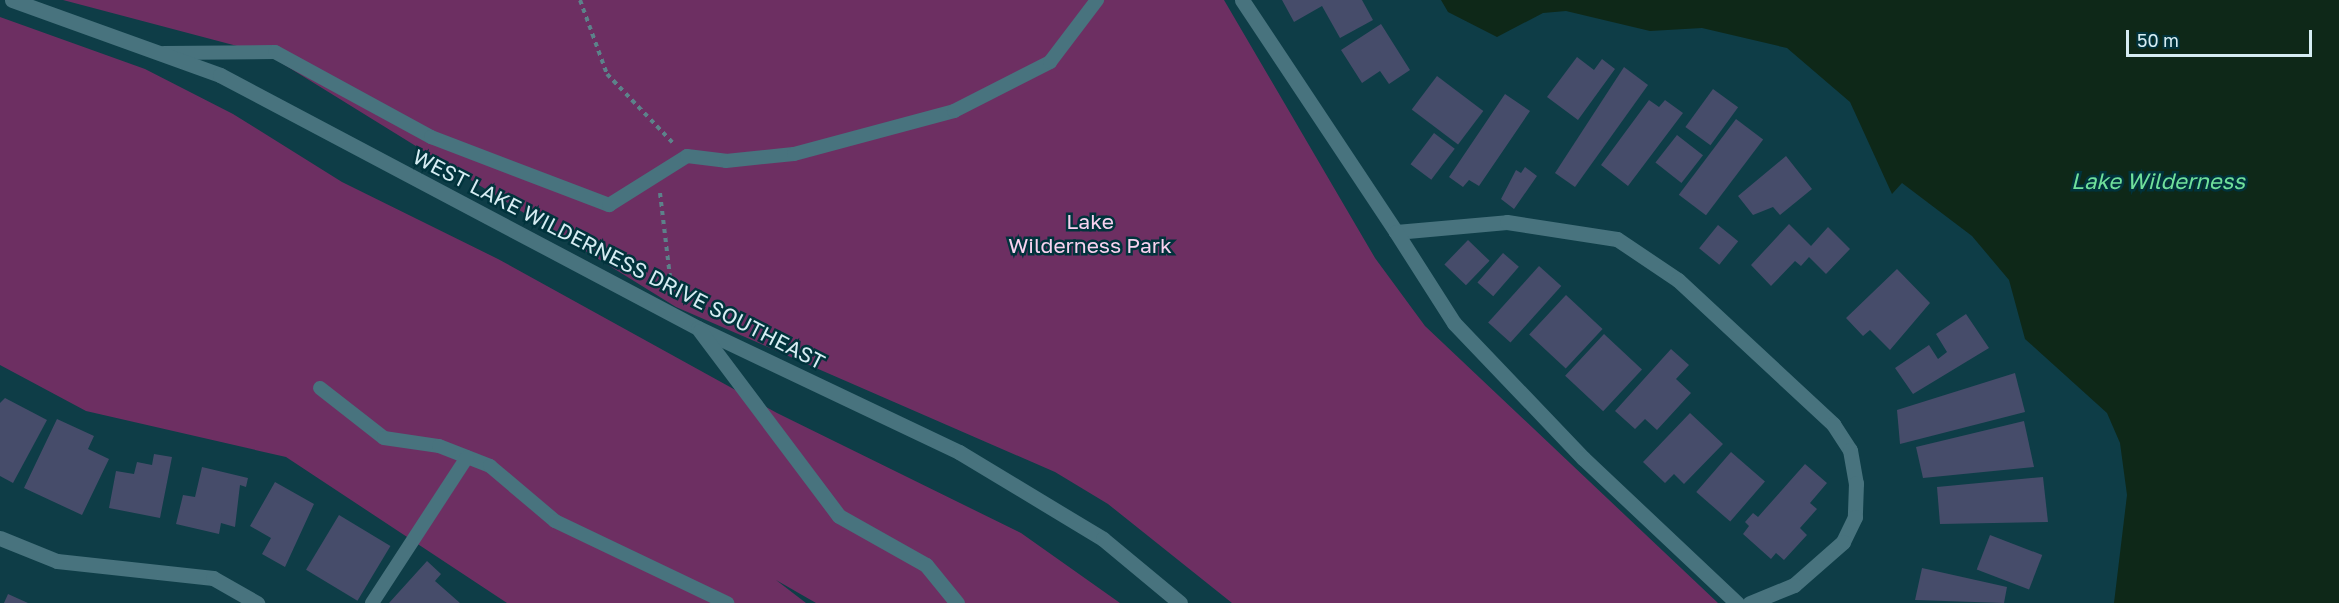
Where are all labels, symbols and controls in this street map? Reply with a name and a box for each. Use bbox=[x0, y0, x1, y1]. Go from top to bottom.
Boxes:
scale bar bbox=[2129, 18, 2315, 56]
text: 50 m bbox=[2137, 29, 2179, 51]
street label: WEST LAKE WILDERNESS DRIVE SOUTHEAST bbox=[409, 144, 829, 374]
water label: Lake Wilderness bbox=[2071, 168, 2245, 194]
park label: Lake Wilderness Park bbox=[1008, 208, 1172, 258]

